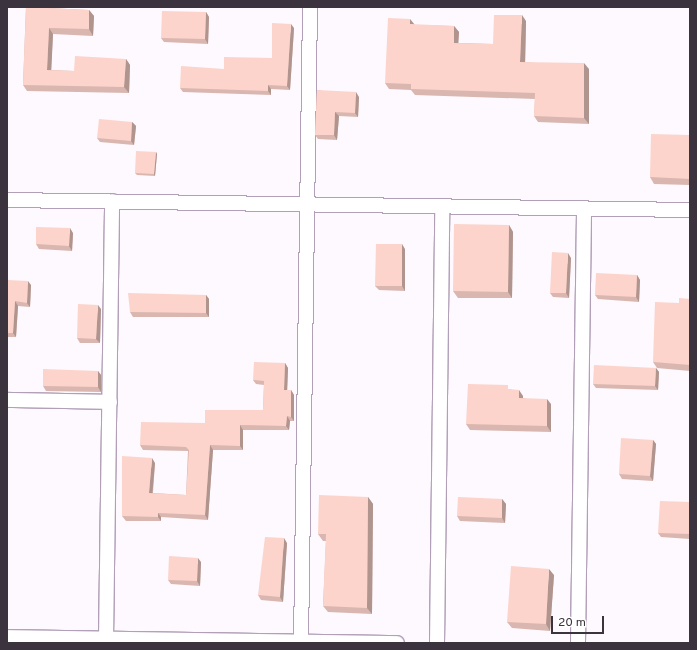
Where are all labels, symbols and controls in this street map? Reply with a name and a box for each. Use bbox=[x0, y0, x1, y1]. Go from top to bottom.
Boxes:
scale bar bbox=[553, 608, 606, 634]
text: 20 m bbox=[558, 615, 586, 631]

